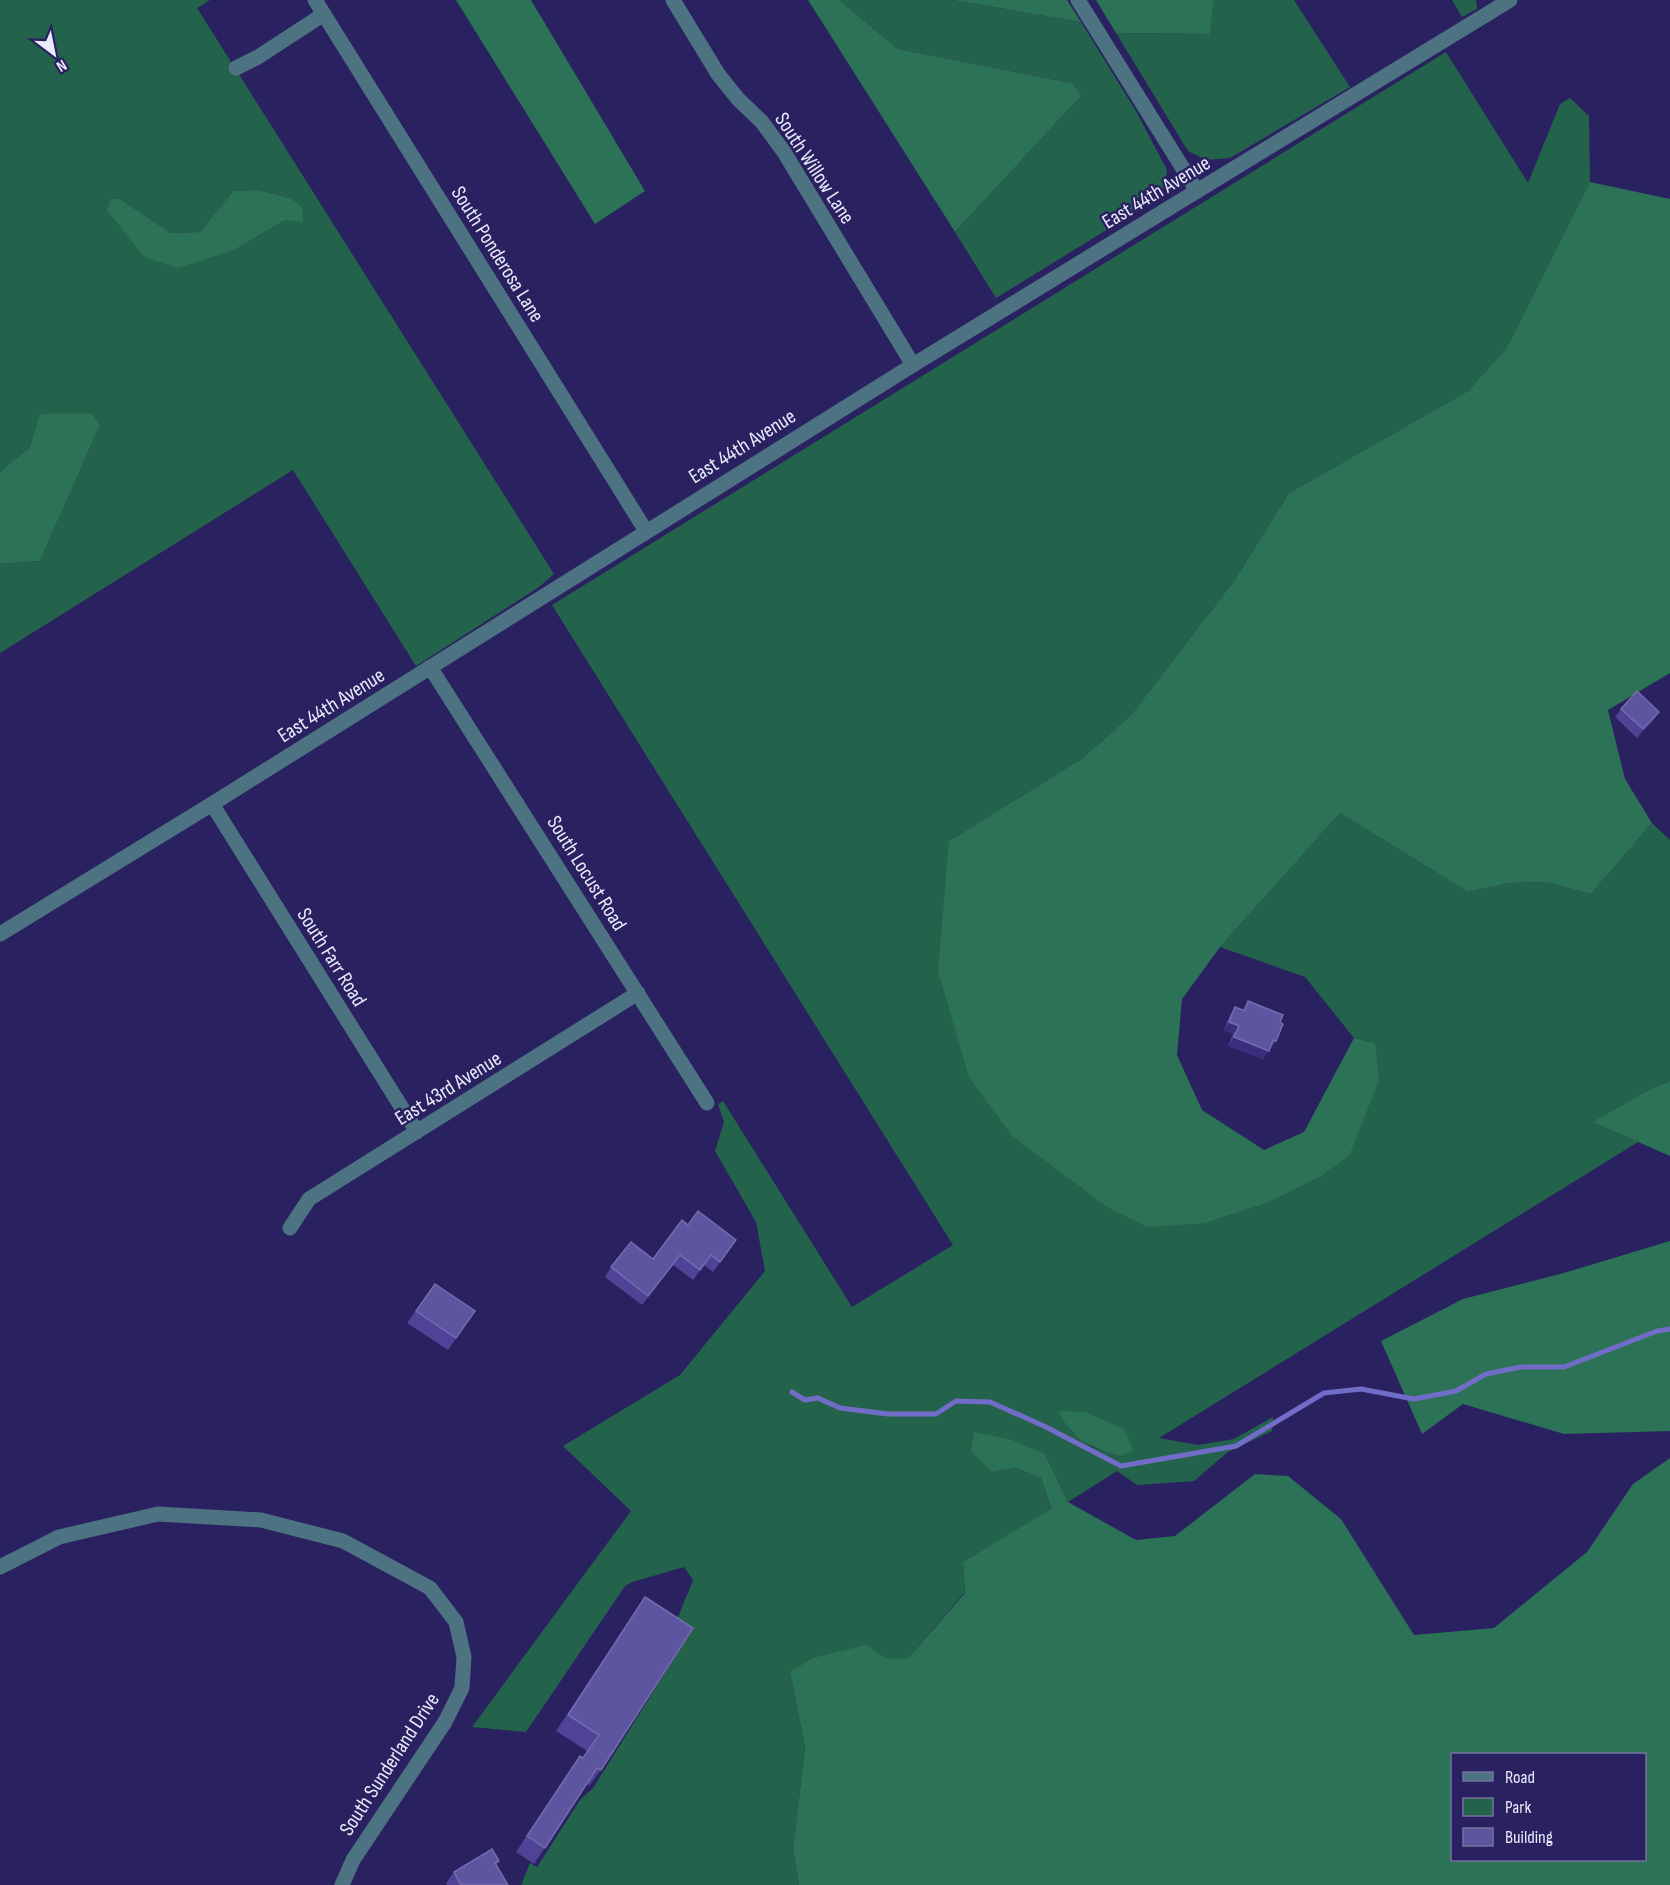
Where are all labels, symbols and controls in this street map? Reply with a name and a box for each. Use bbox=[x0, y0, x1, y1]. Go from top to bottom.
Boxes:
north arrow bbox=[24, 24, 84, 84]
text: N bbox=[52, 55, 70, 76]
street label: South Willow Lane bbox=[769, 108, 860, 229]
street label: East 44th Avenue bbox=[1098, 150, 1215, 234]
street label: South Ponderosa Lane bbox=[446, 182, 549, 327]
street label: East 44th Avenue bbox=[684, 404, 800, 489]
street label: East 44th Avenue bbox=[273, 663, 389, 748]
street label: South Locust Road bbox=[541, 811, 632, 935]
street label: South Farr Road bbox=[291, 903, 372, 1011]
street label: East 43rd Avenue bbox=[391, 1046, 506, 1131]
street label: South Sunderland Drive bbox=[334, 1688, 445, 1840]
legend bbox=[1451, 1753, 1646, 1861]
text: Road bbox=[1505, 1767, 1535, 1788]
text: Park bbox=[1505, 1797, 1531, 1818]
text: Building bbox=[1505, 1827, 1553, 1848]

